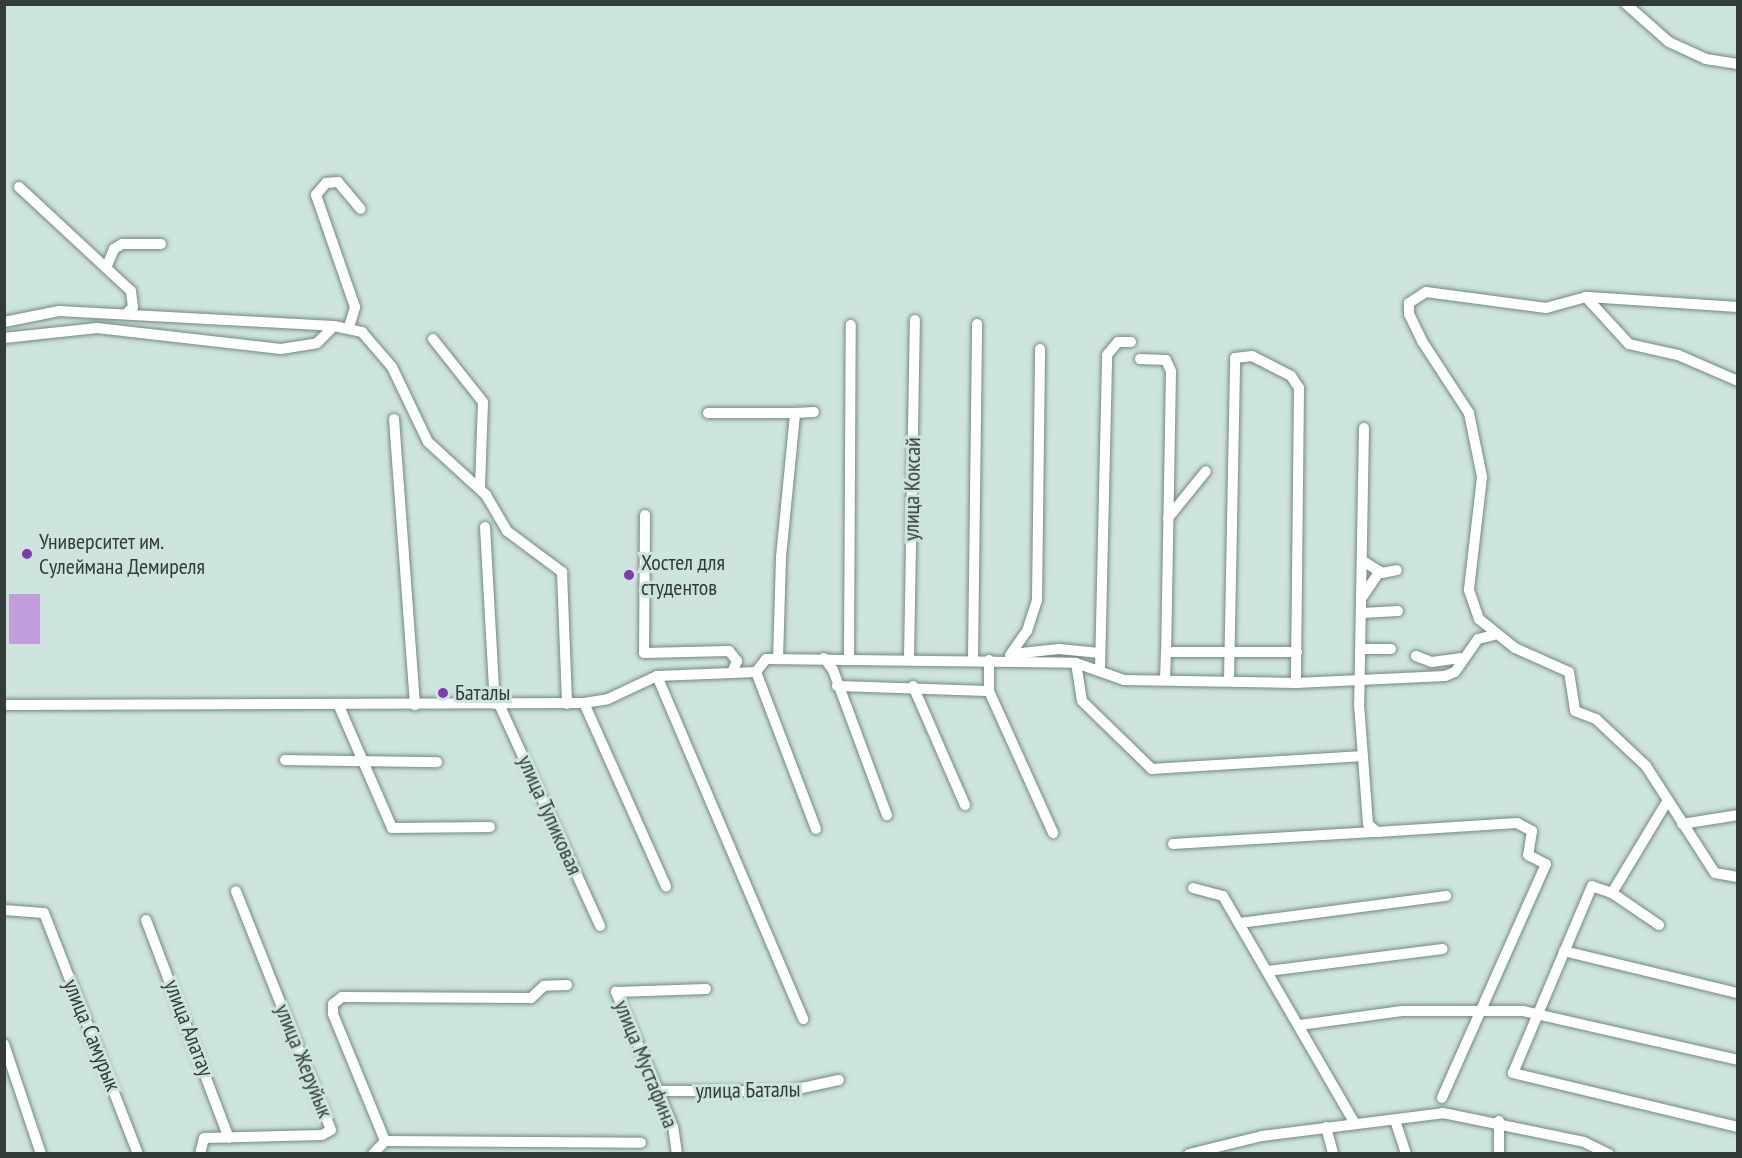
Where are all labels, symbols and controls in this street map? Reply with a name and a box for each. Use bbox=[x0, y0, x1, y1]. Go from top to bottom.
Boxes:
street label: улица Коксай bbox=[898, 437, 926, 541]
place label: Университет им. Сулеймана Демиреля bbox=[39, 528, 205, 580]
marker: Университет им. Сулеймана Демиреля bbox=[20, 547, 34, 561]
place label: Хостел для студентов bbox=[641, 549, 725, 600]
marker: Хостел для студентов bbox=[622, 568, 636, 582]
place label: Баталы bbox=[455, 680, 510, 706]
marker: Баталы bbox=[436, 686, 450, 700]
street label: улица Тупиковая bbox=[512, 751, 588, 879]
street label: улица Самурык bbox=[58, 975, 126, 1095]
street label: улица Алатау bbox=[158, 976, 220, 1080]
street label: улица Мустафина bbox=[608, 996, 684, 1132]
street label: улица Жеруйык bbox=[269, 1000, 339, 1122]
street label: улица Баталы bbox=[695, 1076, 801, 1104]

